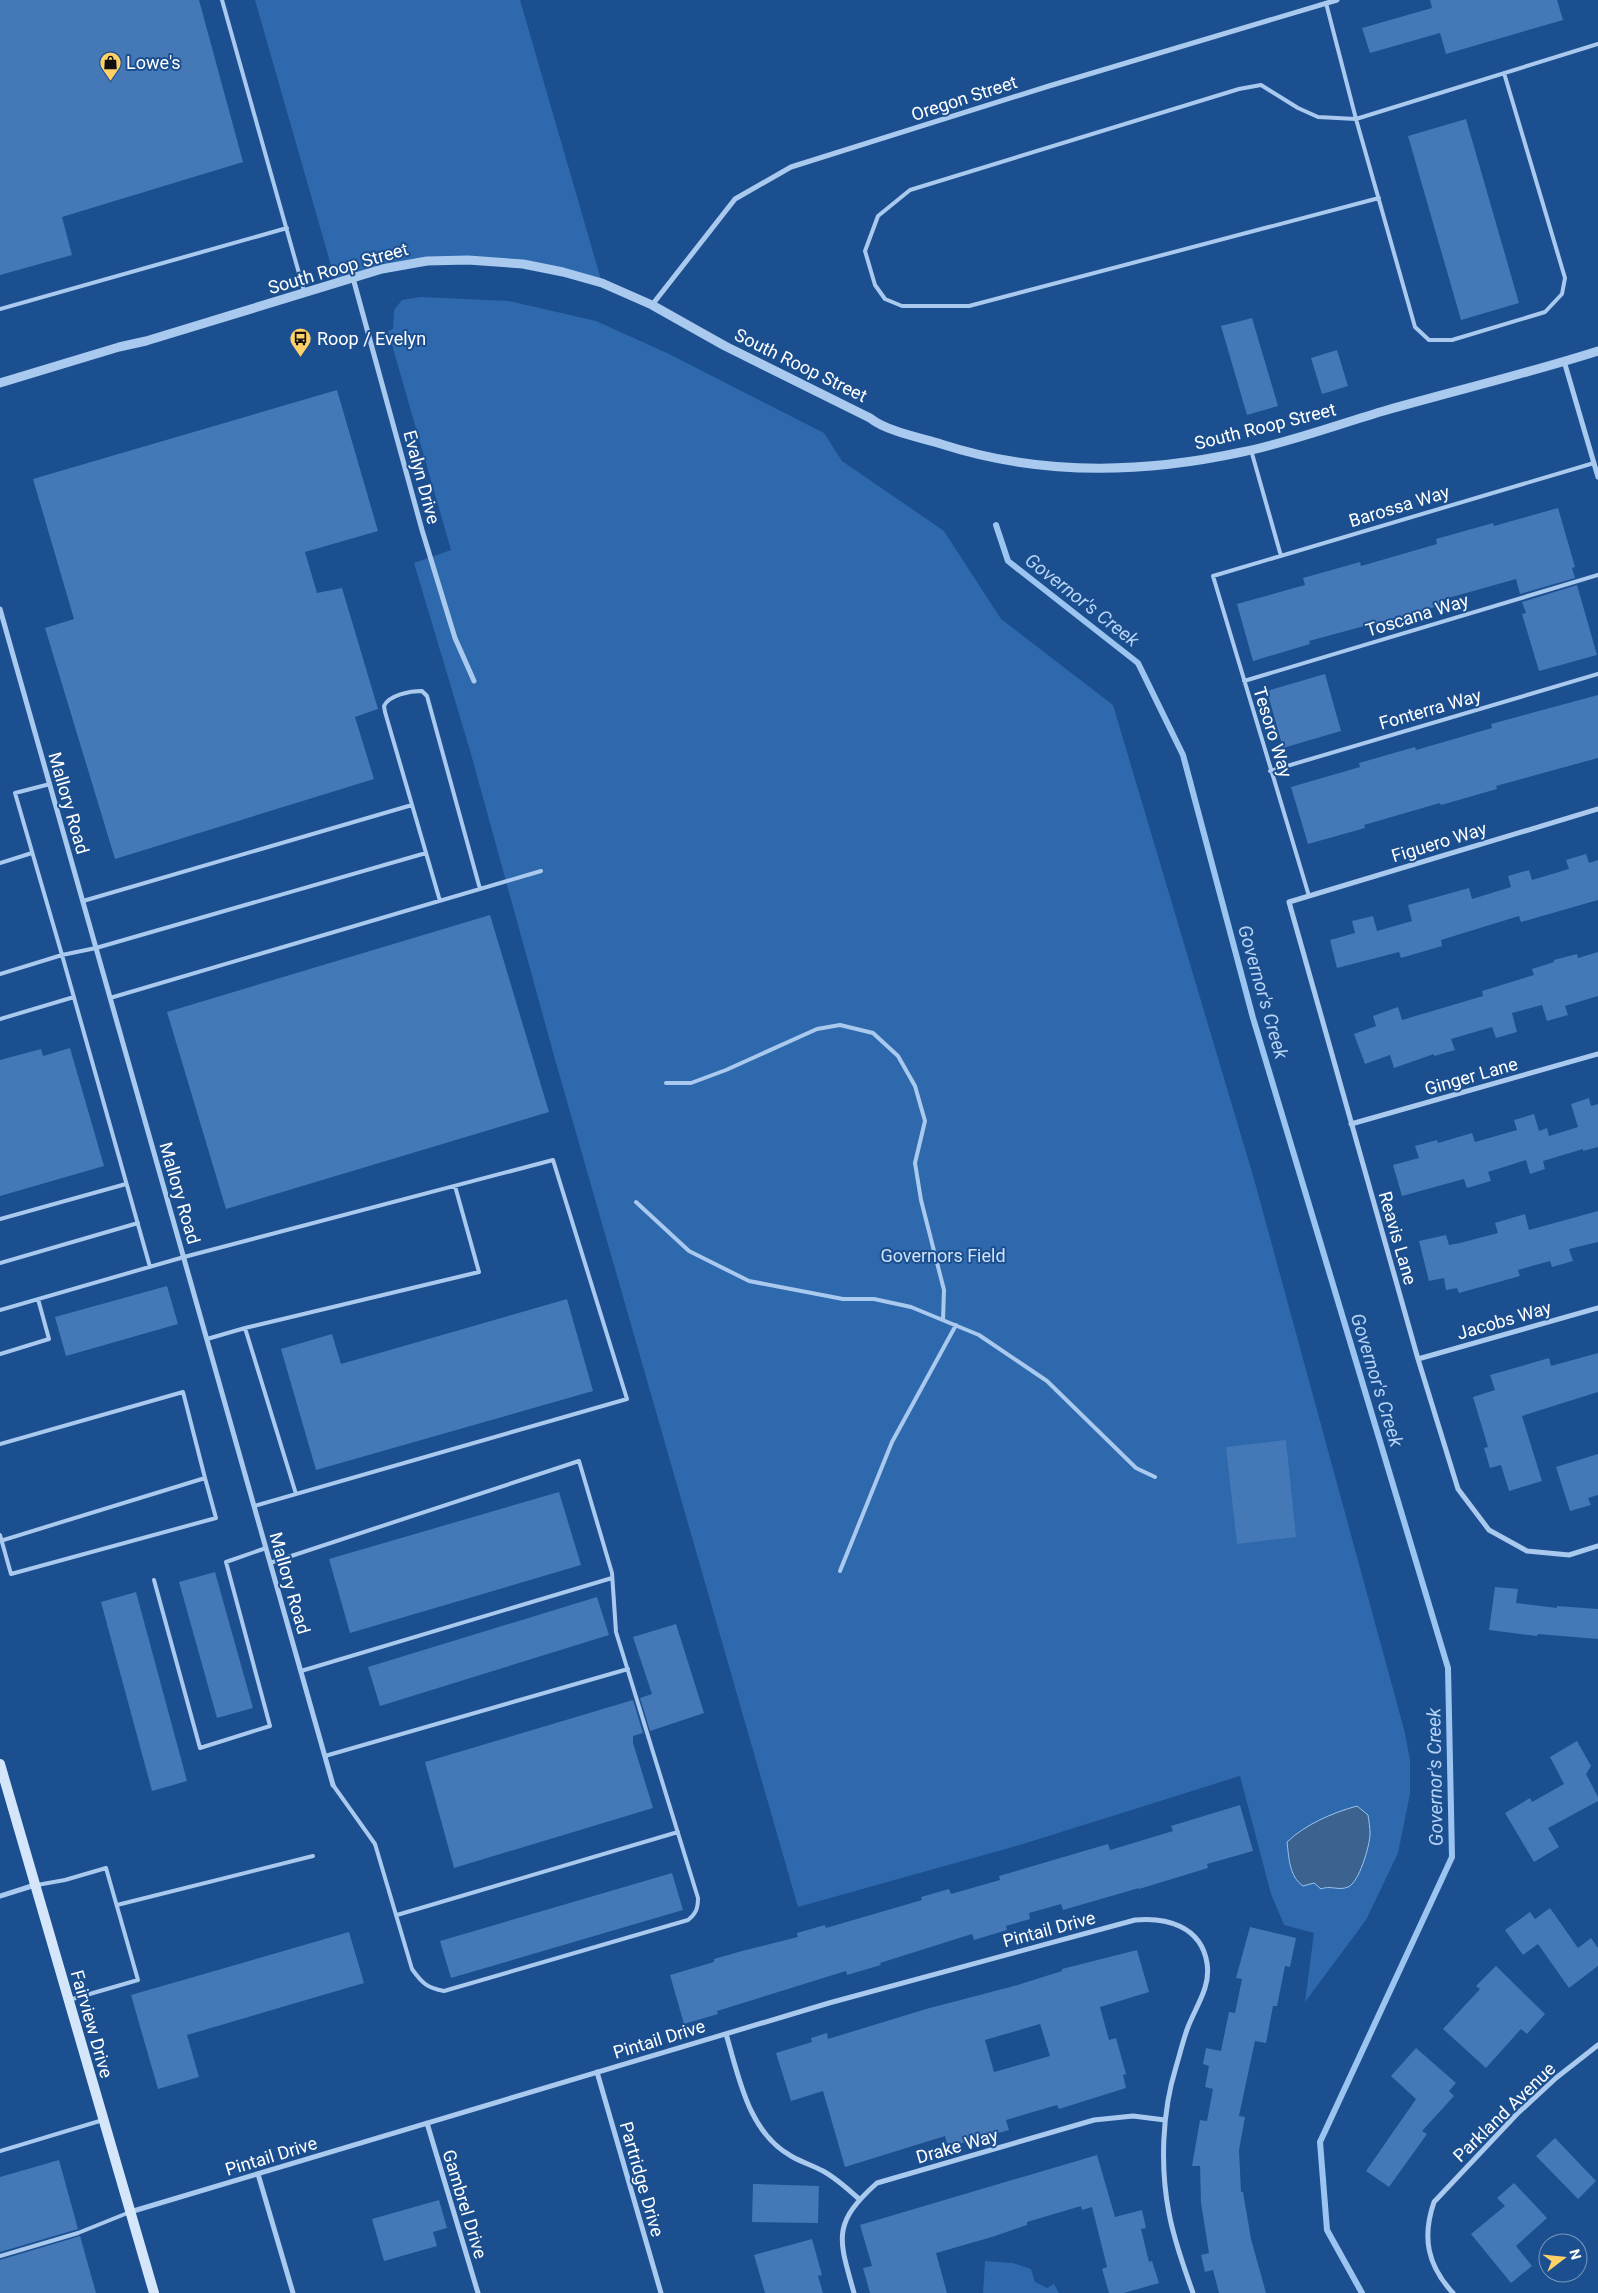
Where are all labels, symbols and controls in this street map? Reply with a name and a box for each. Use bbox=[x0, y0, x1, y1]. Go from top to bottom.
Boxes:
shop icon: Lowe's bbox=[98, 50, 122, 81]
place label: Lowe's bbox=[126, 52, 181, 73]
street label: Oregon Street bbox=[908, 71, 1020, 125]
street label: South Roop Street bbox=[265, 238, 411, 298]
street label: South Roop Street bbox=[731, 324, 871, 406]
bus stop icon: Roop / Evelyn bbox=[289, 326, 313, 357]
place label: Roop / Evelyn bbox=[317, 328, 426, 349]
street label: South Roop Street bbox=[1192, 398, 1338, 454]
street label: Evalyn Drive bbox=[399, 428, 445, 526]
street label: Barossa Way bbox=[1346, 481, 1452, 531]
water label: Governor's Creek bbox=[1020, 548, 1144, 652]
street label: Toscana Way bbox=[1363, 589, 1472, 641]
street label: Tesoro Way bbox=[1249, 684, 1297, 780]
street label: Fonterra Way bbox=[1376, 684, 1484, 734]
street label: Mallory Road bbox=[44, 750, 94, 856]
street label: Figuero Way bbox=[1389, 817, 1490, 866]
water label: Governor's Creek bbox=[1233, 922, 1293, 1062]
street label: Ginger Lane bbox=[1422, 1053, 1520, 1099]
street label: Mallory Road bbox=[155, 1140, 205, 1246]
street label: Reavis Lane bbox=[1375, 1189, 1421, 1287]
park label: Governors Field bbox=[880, 1245, 1006, 1266]
street label: Jacobs Way bbox=[1454, 1296, 1554, 1343]
water label: Governor's Creek bbox=[1346, 1310, 1408, 1450]
street label: Mallory Road bbox=[265, 1530, 315, 1636]
water label: Governor's Creek bbox=[1422, 1707, 1448, 1846]
street label: Pintail Drive bbox=[1000, 1907, 1098, 1951]
street label: Fairview Drive bbox=[67, 1968, 117, 2080]
street label: Pintail Drive bbox=[610, 2015, 708, 2063]
street label: Parkland Avenue bbox=[1449, 2058, 1559, 2166]
street label: Partridge Drive bbox=[616, 2119, 668, 2239]
street label: Drake Way bbox=[914, 2124, 1001, 2168]
street label: Pintail Drive bbox=[222, 2132, 320, 2180]
street label: Gambrel Drive bbox=[438, 2147, 492, 2261]
north arrow bbox=[1538, 2233, 1588, 2283]
text: N bbox=[1566, 2247, 1585, 2261]

